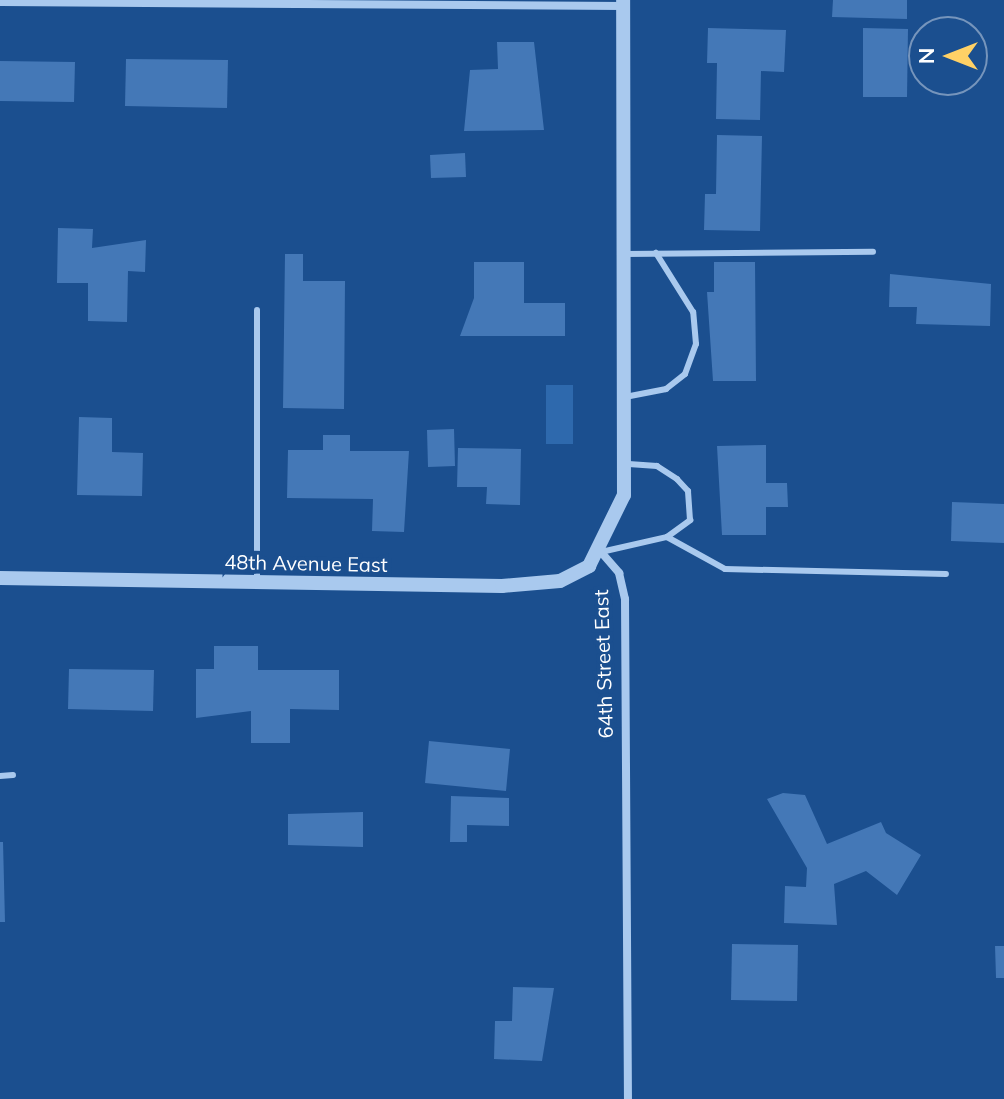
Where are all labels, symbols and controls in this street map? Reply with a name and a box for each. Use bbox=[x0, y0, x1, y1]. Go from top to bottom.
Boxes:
north arrow bbox=[908, 16, 988, 96]
text: N bbox=[912, 48, 940, 64]
street label: 48th Avenue East bbox=[224, 550, 388, 576]
street label: 64th Street East bbox=[588, 589, 618, 739]

